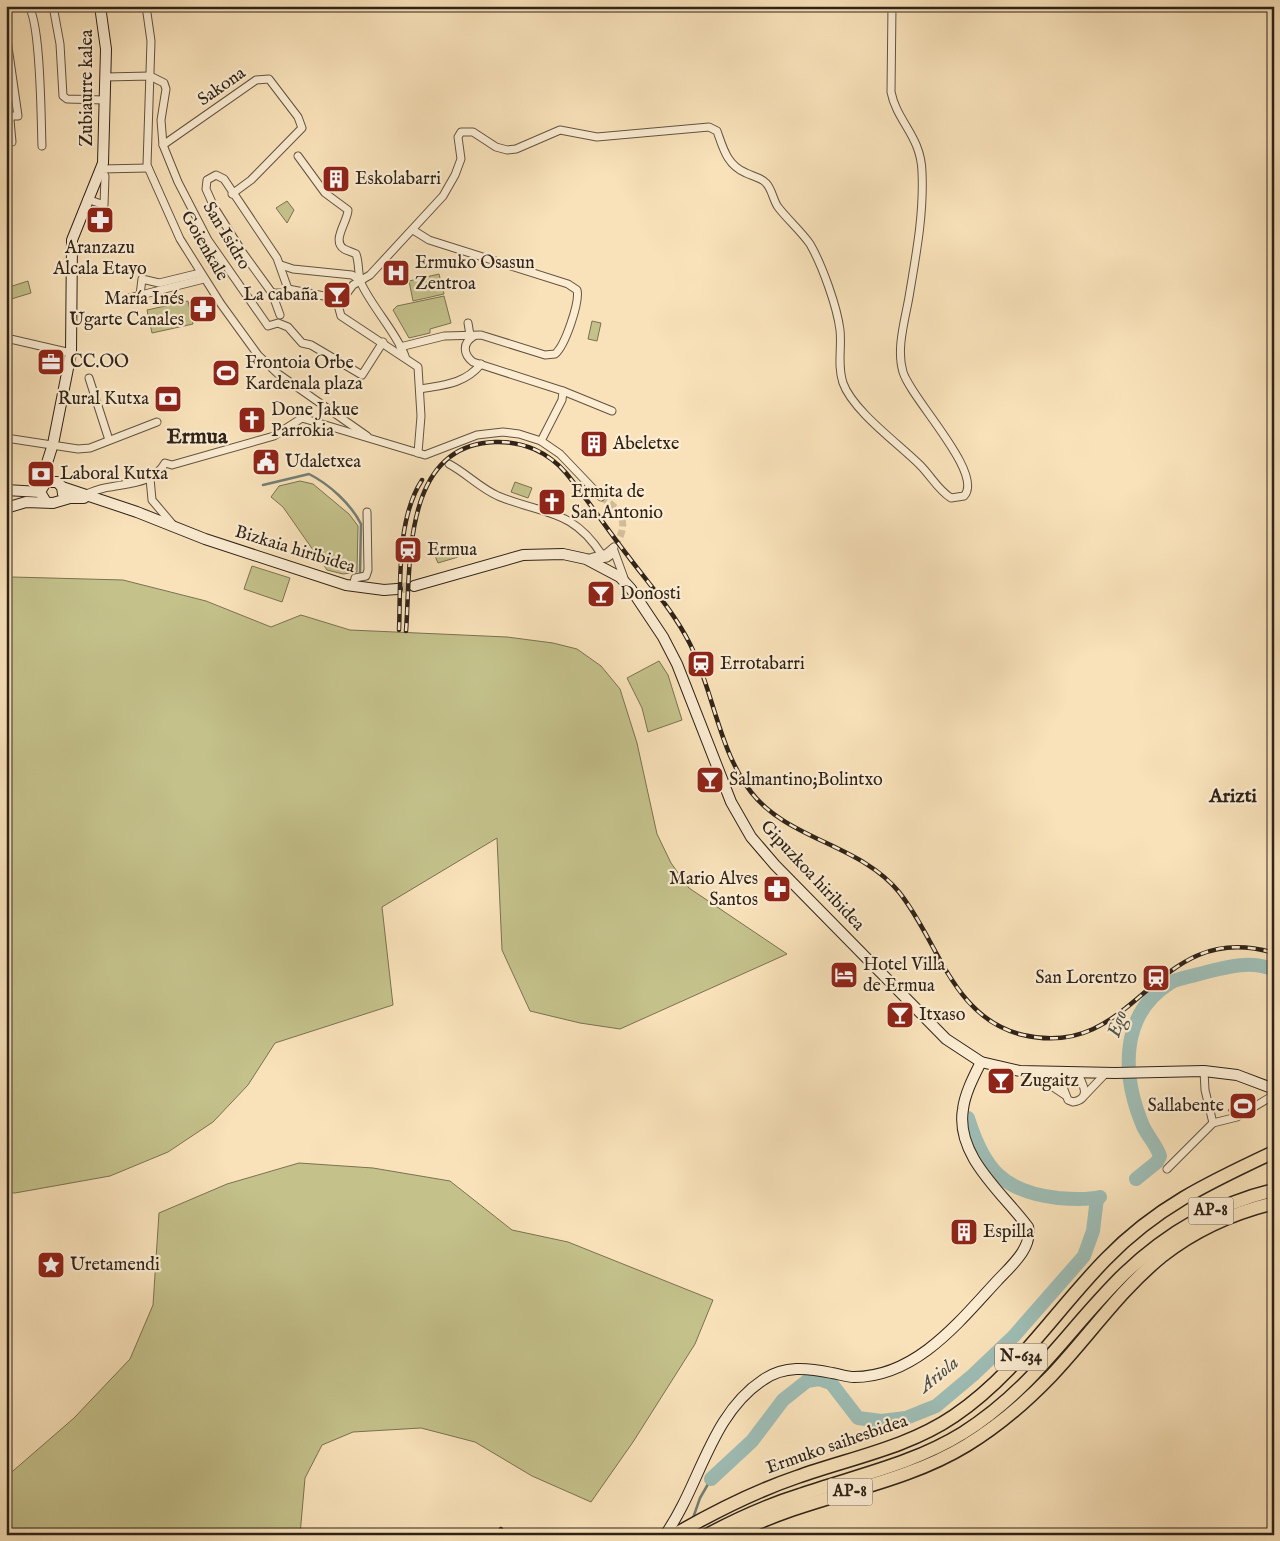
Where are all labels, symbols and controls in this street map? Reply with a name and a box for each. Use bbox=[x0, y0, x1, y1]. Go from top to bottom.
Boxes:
street label: Zubiaurre kalea bbox=[76, 29, 99, 147]
street label: Sakona bbox=[193, 62, 251, 112]
building icon: Eskolabarri bbox=[321, 164, 351, 194]
place label: Eskolabarri bbox=[355, 168, 441, 191]
street label: San Isidro bbox=[197, 198, 255, 274]
pharmacy icon: Aranzazu Alcala Etayo bbox=[85, 205, 115, 235]
street label: Goienkale bbox=[175, 207, 233, 285]
place label: Aranzazu Alcala Etayo bbox=[52, 237, 147, 281]
place label: Ermuko Osasun Zentroa bbox=[415, 252, 535, 296]
hospital icon: Ermuko Osasun Zentroa bbox=[381, 258, 411, 288]
bar icon: La cabaña bbox=[322, 280, 352, 310]
place label: La cabaña bbox=[243, 284, 318, 307]
place label: María Inés Ugarte Canales bbox=[69, 288, 184, 332]
pharmacy icon: María Inés Ugarte Canales bbox=[188, 294, 218, 324]
office icon: CC.OO bbox=[36, 347, 66, 377]
place label: CC.OO bbox=[70, 351, 129, 374]
place label: Frontoia Orbe Kardenala plaza bbox=[245, 352, 363, 396]
sports icon: Frontoia Orbe Kardenala plaza bbox=[211, 358, 241, 388]
bank icon: Rural Kutxa bbox=[153, 384, 183, 414]
place label: Rural Kutxa bbox=[58, 388, 149, 411]
place label: Done Jakue Parrokia bbox=[271, 399, 359, 443]
church icon: Done Jakue Parrokia bbox=[237, 405, 267, 435]
district label: Ermua bbox=[166, 423, 228, 451]
building icon: Abeletxe bbox=[579, 429, 609, 459]
place label: Abeletxe bbox=[612, 433, 679, 456]
public building icon: Udaletxea bbox=[251, 447, 281, 477]
place label: Udaletxea bbox=[285, 451, 361, 474]
bank icon: Laboral Kutxa bbox=[26, 459, 56, 489]
place label: Laboral Kutxa bbox=[60, 463, 168, 486]
place label: Ermita de San Antonio bbox=[571, 481, 663, 525]
church icon: Ermita de San Antonio bbox=[537, 487, 567, 517]
street label: Bizkaia hiribidea bbox=[232, 521, 358, 579]
station icon: Ermua bbox=[393, 535, 423, 565]
place label: Ermua bbox=[427, 539, 477, 562]
bar icon: Donosti bbox=[586, 579, 616, 609]
place label: Donosti bbox=[620, 583, 681, 606]
station icon: Errotabarri bbox=[686, 649, 716, 679]
place label: Errotabarri bbox=[720, 653, 805, 676]
bar icon: Salmantino;Bolintxo bbox=[695, 765, 725, 795]
place label: Salmantino;Bolintxo bbox=[729, 769, 883, 792]
district label: Arizti bbox=[1208, 784, 1257, 809]
street label: Gipuzkoa hiribidea bbox=[755, 816, 869, 936]
place label: Mario Alves Santos bbox=[669, 868, 758, 912]
pharmacy icon: Mario Alves Santos bbox=[762, 874, 792, 904]
place label: Hotel Villa de Ermua bbox=[863, 954, 946, 998]
hotel icon: Hotel Villa de Ermua bbox=[829, 960, 859, 990]
station icon: San Lorentzo bbox=[1141, 963, 1171, 993]
place label: San Lorentzo bbox=[1035, 967, 1137, 990]
bar icon: Itxaso bbox=[885, 1000, 915, 1030]
place label: Itxaso bbox=[919, 1004, 966, 1027]
water label: Ego bbox=[1102, 1008, 1133, 1041]
bar icon: Zugaitz bbox=[986, 1066, 1016, 1096]
place label: Zugaitz bbox=[1020, 1070, 1079, 1093]
sports icon: Sallabente bbox=[1228, 1091, 1258, 1121]
place label: Sallabente bbox=[1147, 1095, 1224, 1118]
road number: AP-8 bbox=[1188, 1198, 1234, 1224]
building icon: Espilla bbox=[949, 1217, 979, 1247]
place label: Espilla bbox=[983, 1221, 1034, 1244]
place icon: Uretamendi bbox=[36, 1250, 66, 1280]
place label: Uretamendi bbox=[70, 1254, 160, 1277]
road number: N-634 bbox=[995, 1344, 1047, 1370]
water label: Ariola bbox=[912, 1352, 964, 1400]
street label: Ermuko saihesbidea bbox=[763, 1410, 911, 1480]
road number: AP-8 bbox=[828, 1478, 872, 1505]

